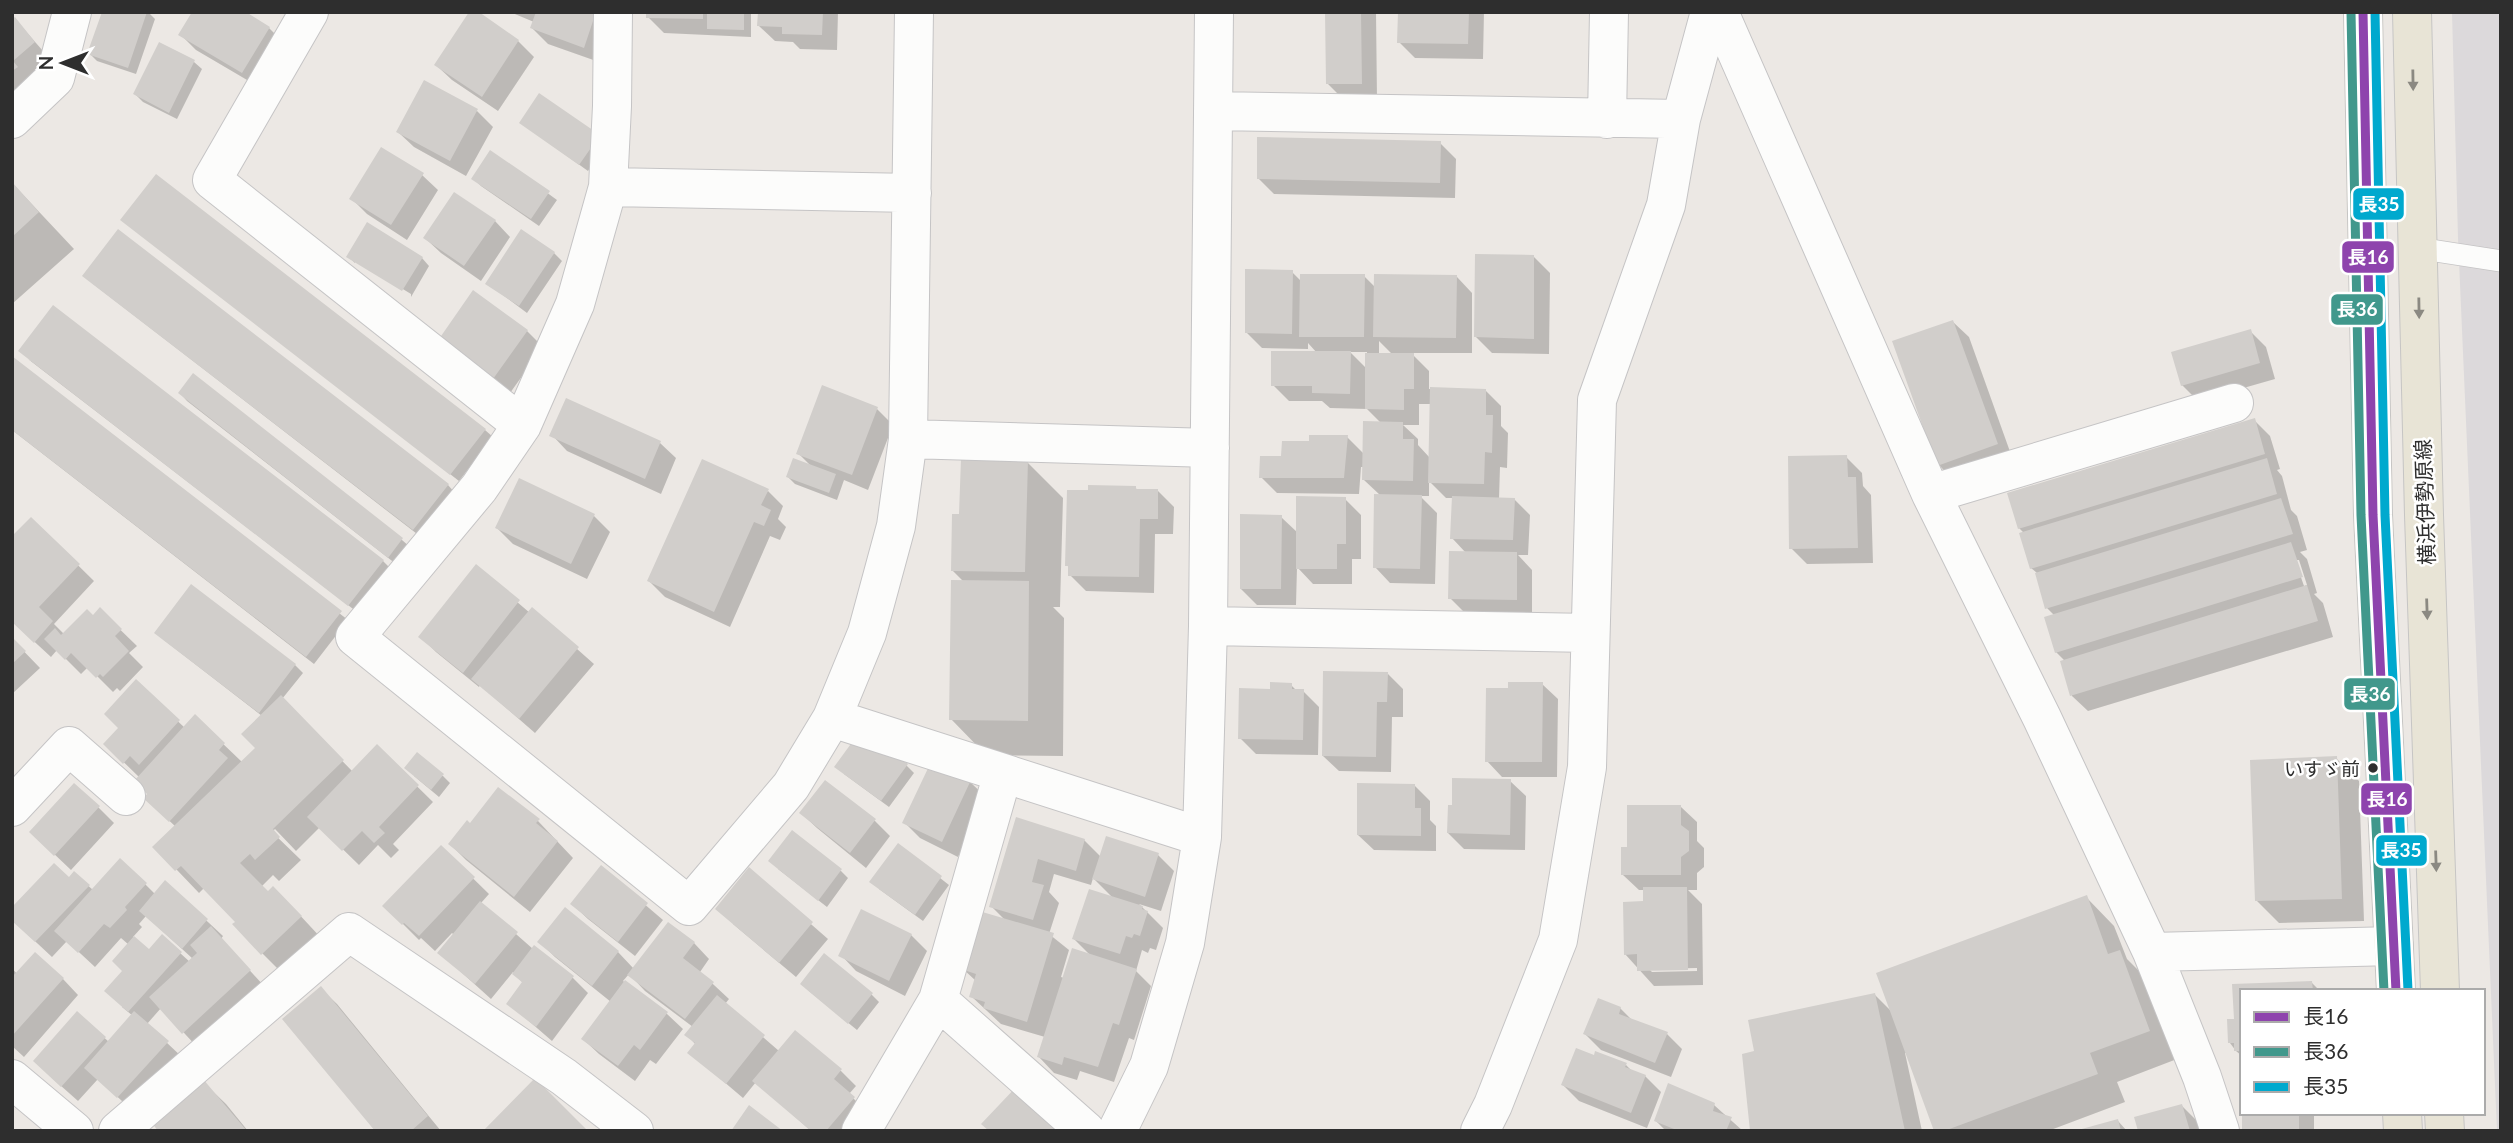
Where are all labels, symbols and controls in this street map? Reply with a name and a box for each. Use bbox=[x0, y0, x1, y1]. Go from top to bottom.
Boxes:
north arrow bbox=[28, 28, 98, 98]
text: N bbox=[34, 56, 57, 70]
one-way arrow bbox=[2408, 70, 2419, 92]
line badge: 長35 bbox=[2352, 187, 2405, 221]
text: 長35 bbox=[2358, 192, 2400, 215]
line badge: 長16 bbox=[2341, 240, 2395, 274]
text: 長16 bbox=[2347, 245, 2389, 268]
line badge: 長36 bbox=[2330, 293, 2384, 326]
text: 長36 bbox=[2336, 297, 2378, 320]
one-way arrow bbox=[2413, 297, 2424, 319]
street label: 横浜伊勢原線 bbox=[2409, 439, 2439, 565]
one-way arrow bbox=[2421, 598, 2432, 620]
line badge: 長36 bbox=[2343, 677, 2396, 711]
text: 長36 bbox=[2349, 682, 2391, 705]
place label: いすゞ前 bbox=[2284, 757, 2360, 780]
marker: いすゞ前 bbox=[2366, 761, 2380, 775]
line badge: 長16 bbox=[2360, 782, 2413, 816]
text: 長16 bbox=[2366, 787, 2408, 810]
line badge: 長35 bbox=[2375, 834, 2428, 867]
text: 長35 bbox=[2380, 838, 2422, 861]
one-way arrow bbox=[2430, 850, 2441, 872]
legend bbox=[2240, 989, 2485, 1115]
text: 長16 bbox=[2303, 1003, 2348, 1028]
text: 長36 bbox=[2303, 1038, 2348, 1063]
text: 長35 bbox=[2303, 1073, 2348, 1098]

